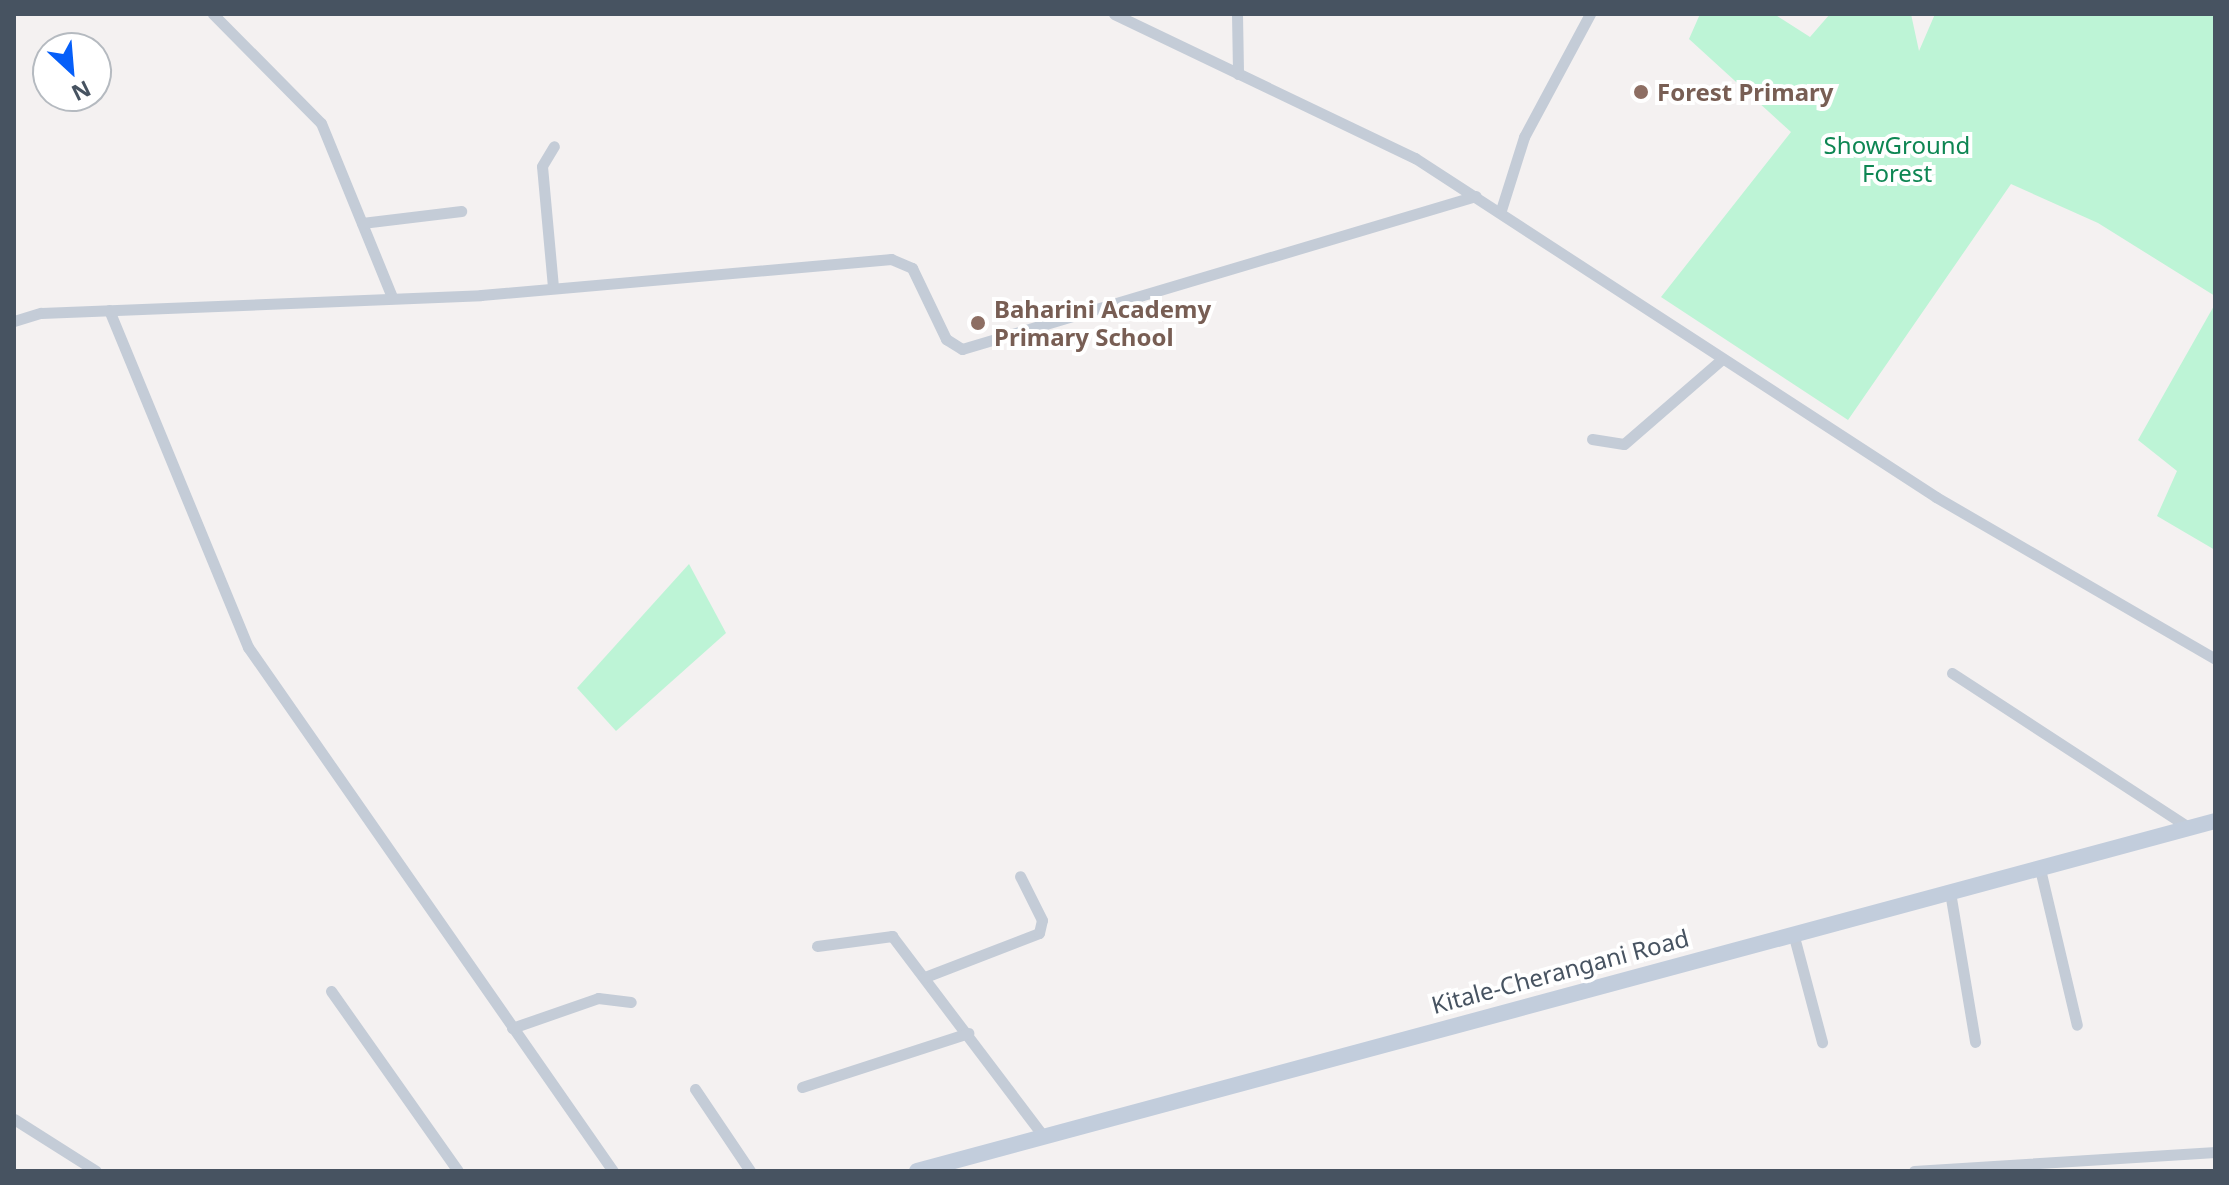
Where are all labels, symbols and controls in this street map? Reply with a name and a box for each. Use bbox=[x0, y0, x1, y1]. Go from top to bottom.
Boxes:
north arrow bbox=[32, 32, 112, 112]
text: N bbox=[67, 74, 96, 109]
place label: Forest Primary bbox=[1657, 78, 1833, 106]
marker: Forest Primary bbox=[1632, 83, 1650, 101]
park label: ShowGround Forest bbox=[1824, 131, 1970, 187]
place label: Baharini Academy Primary School bbox=[994, 295, 1211, 351]
marker: Baharini Academy Primary School bbox=[969, 314, 987, 332]
street label: Kitale-Cherangani Road bbox=[1428, 923, 1692, 1019]

